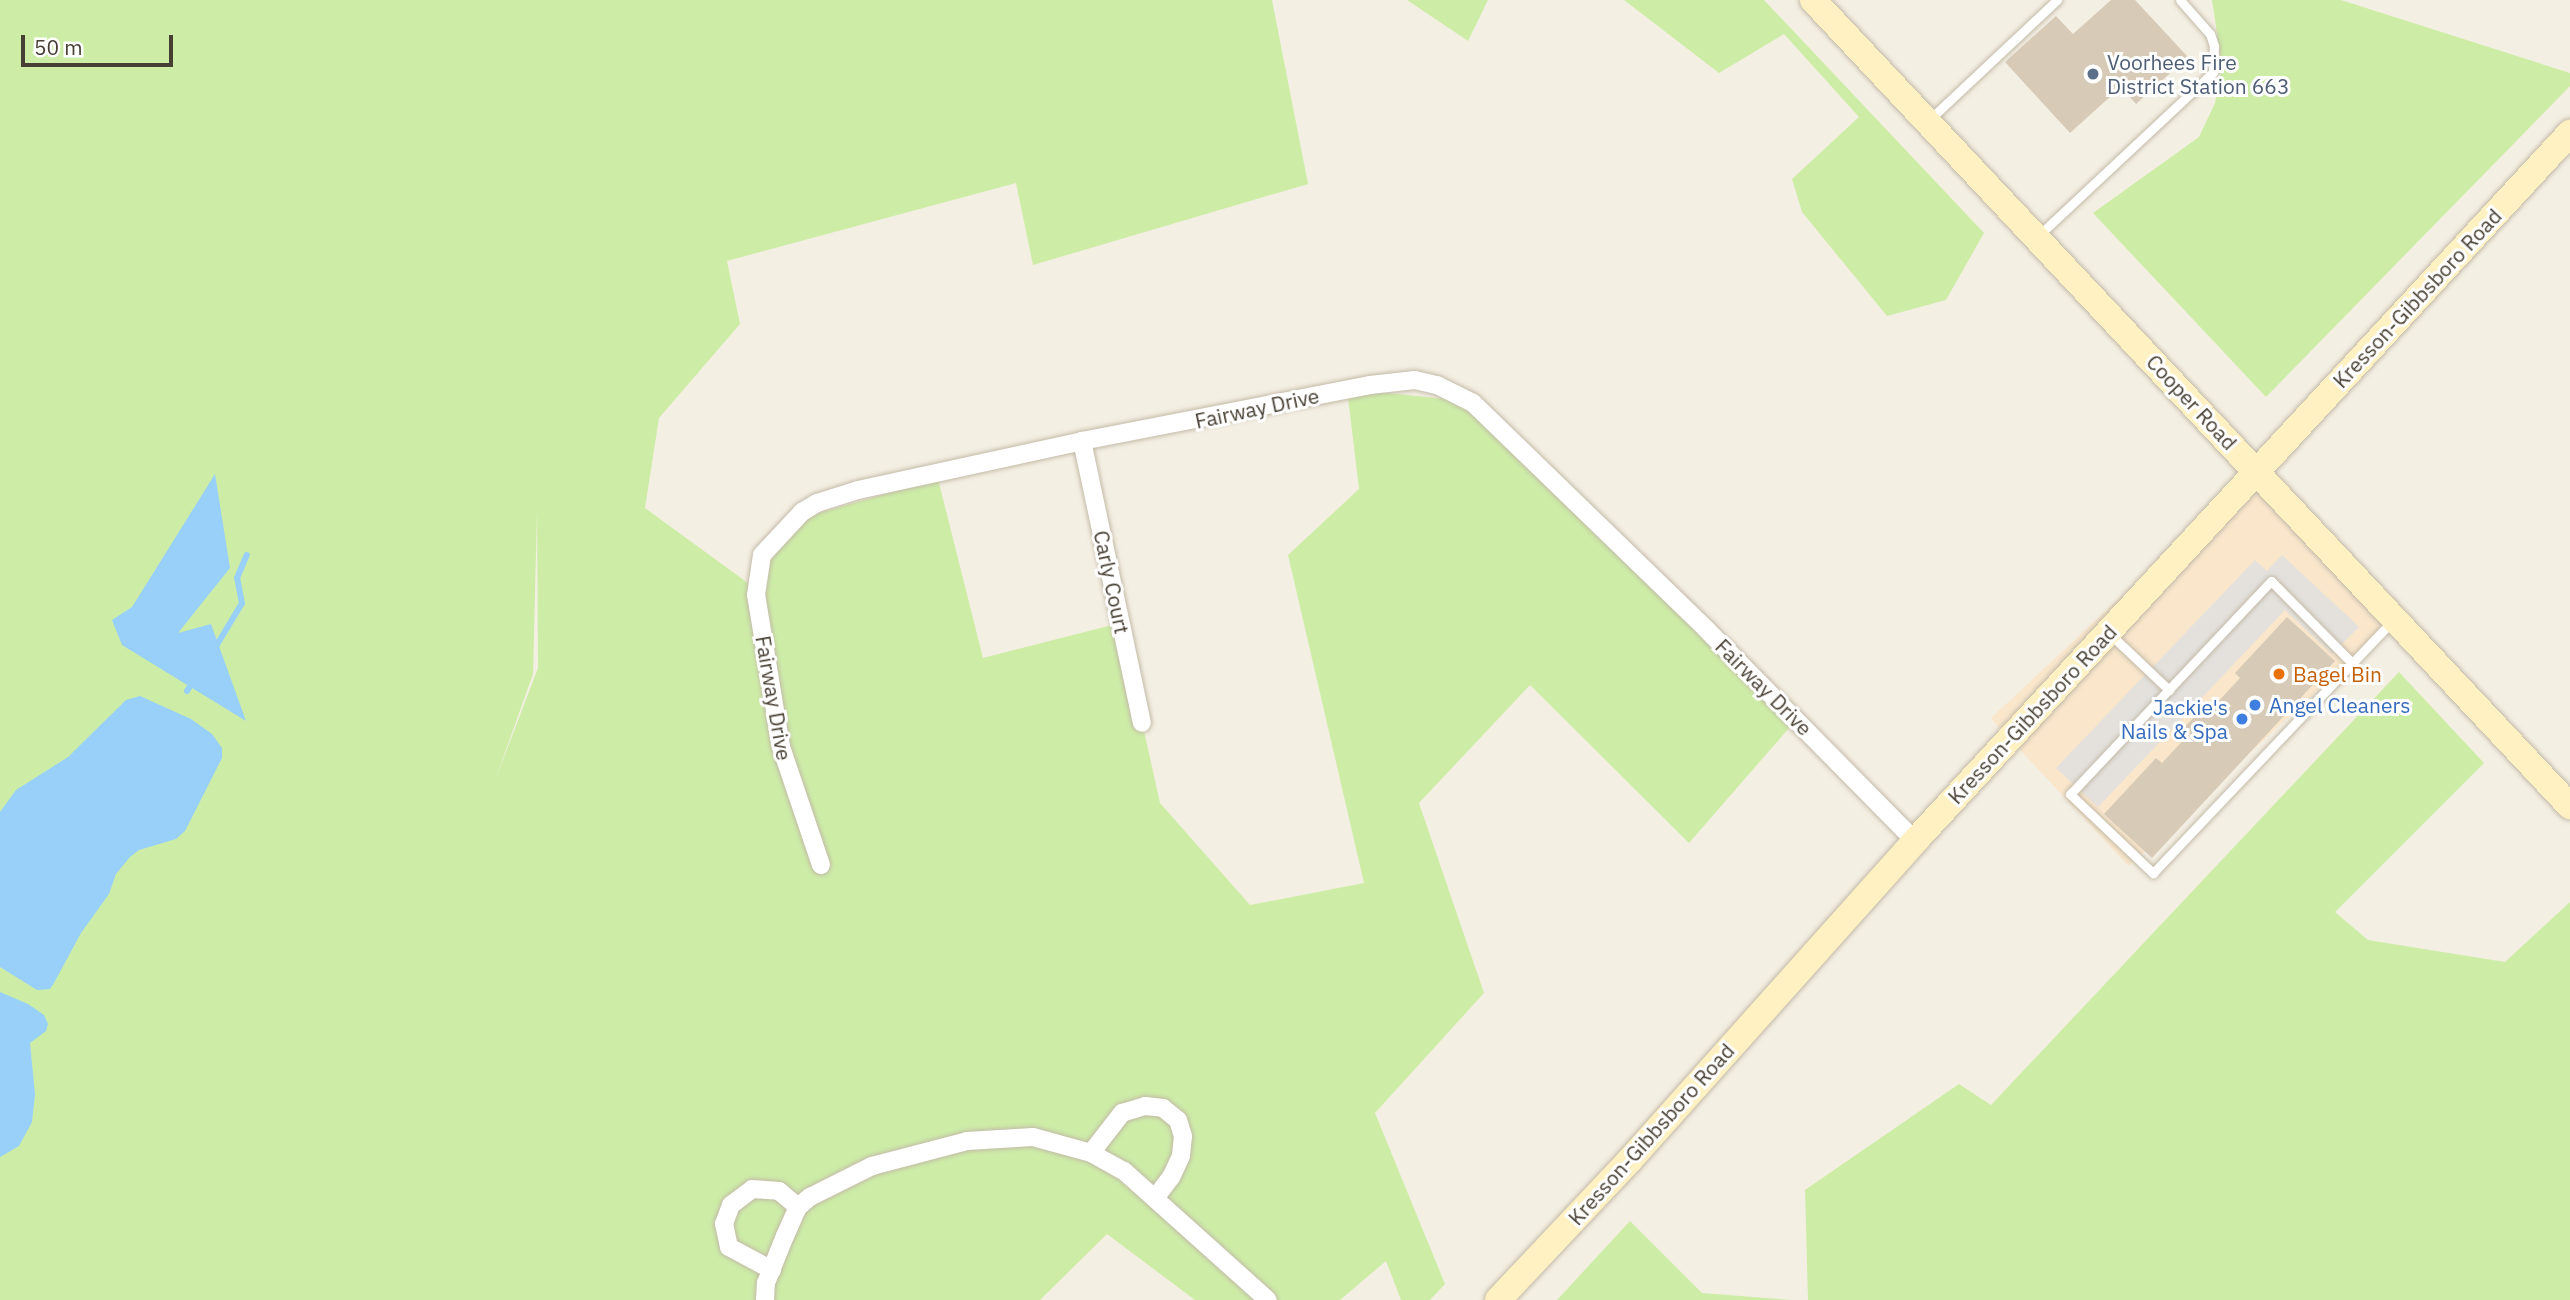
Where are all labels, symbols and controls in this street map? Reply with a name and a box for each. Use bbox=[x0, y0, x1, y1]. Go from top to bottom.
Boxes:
scale bar bbox=[24, 21, 177, 65]
text: 50 m bbox=[34, 33, 83, 61]
place label: Voorhees Fire District Station 663 bbox=[2107, 49, 2289, 99]
marker: Voorhees Fire District Station 663 bbox=[2085, 66, 2101, 82]
street label: Kresson-Gibbsboro Road bbox=[2327, 203, 2507, 393]
street label: Cooper Road bbox=[2141, 349, 2243, 455]
street label: Fairway Drive bbox=[1193, 383, 1321, 433]
street label: Carly Court bbox=[1089, 528, 1135, 636]
street label: Kresson-Gibbsboro Road bbox=[1942, 619, 2122, 809]
street label: Fairway Drive bbox=[1710, 633, 1818, 741]
street label: Fairway Drive bbox=[751, 634, 797, 762]
place label: Bagel Bin bbox=[2293, 661, 2382, 687]
marker: Bagel Bin bbox=[2271, 666, 2287, 682]
place label: Angel Cleaners bbox=[2269, 692, 2410, 718]
place label: Jackie's Nails & Spa bbox=[2121, 694, 2228, 744]
marker: Angel Cleaners bbox=[2247, 697, 2263, 713]
marker: Jackie's Nails & Spa bbox=[2234, 711, 2250, 727]
street label: Kresson-Gibbsboro Road bbox=[1563, 1038, 1739, 1230]

